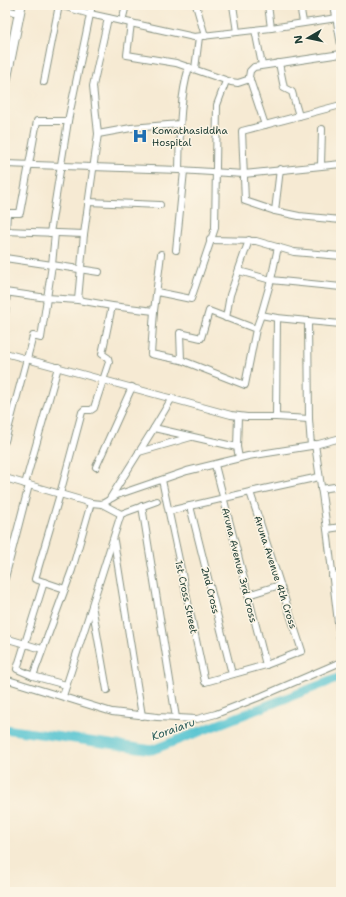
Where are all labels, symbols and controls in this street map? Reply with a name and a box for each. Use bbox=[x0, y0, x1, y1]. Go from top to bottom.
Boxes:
north arrow bbox=[288, 18, 328, 58]
text: N bbox=[290, 34, 307, 45]
place label: Komathasiddha Hospital bbox=[152, 124, 228, 149]
hospital icon: Komathasiddha Hospital bbox=[131, 127, 149, 145]
street label: Aruna Avenue 3rd Cross bbox=[219, 506, 260, 624]
street label: Aruna Avenue 4th Cross bbox=[251, 514, 300, 630]
street label: 1st Cross Street bbox=[172, 559, 201, 635]
street label: 2nd Cross bbox=[198, 565, 223, 615]
water label: Koraiaru bbox=[149, 714, 198, 744]

